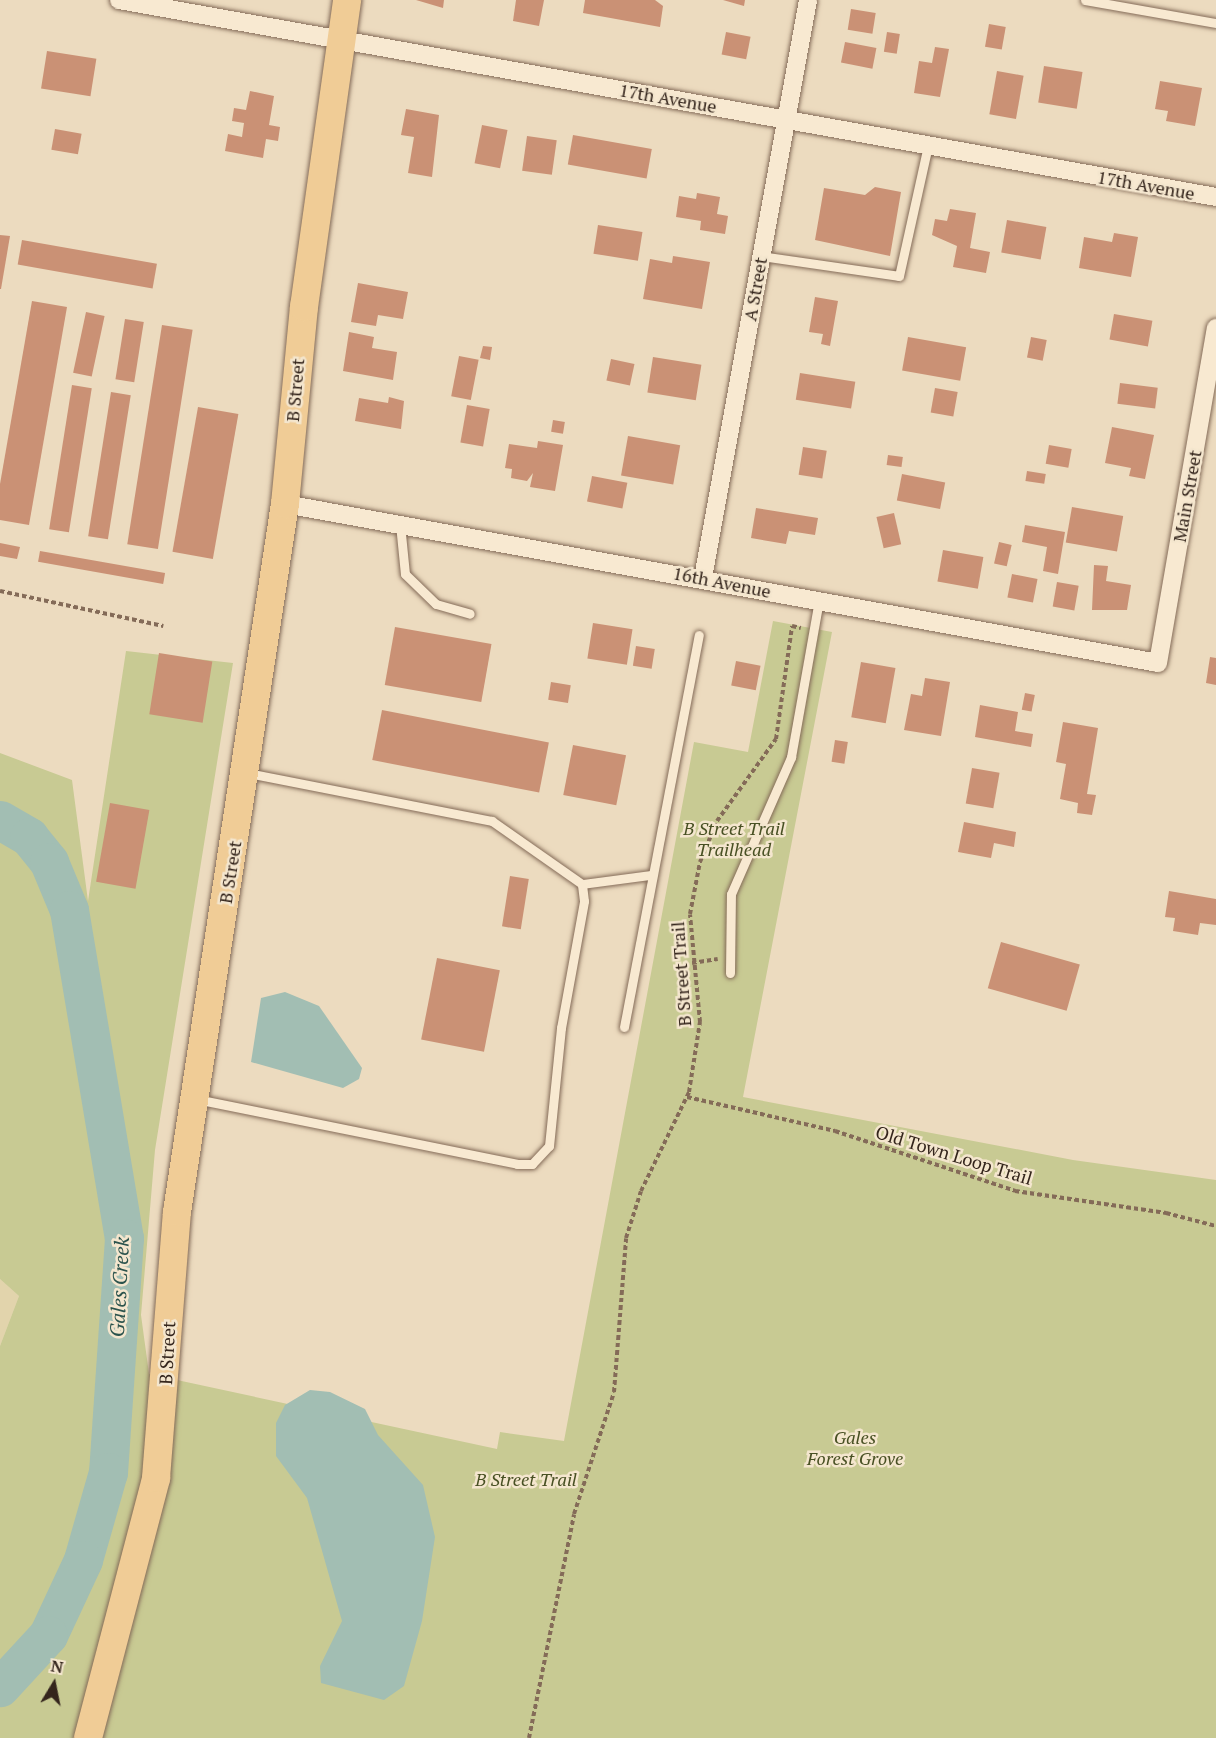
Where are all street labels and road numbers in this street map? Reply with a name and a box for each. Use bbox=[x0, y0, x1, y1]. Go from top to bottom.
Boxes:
street label: 17th Avenue bbox=[617, 79, 719, 117]
street label: 17th Avenue bbox=[1095, 166, 1197, 204]
street label: A Street bbox=[739, 255, 771, 323]
street label: B Street bbox=[281, 357, 309, 423]
street label: Main Street bbox=[1168, 448, 1206, 544]
street label: 16th Avenue bbox=[671, 562, 773, 602]
street label: B Street bbox=[214, 839, 246, 905]
street label: B Street Trail bbox=[667, 921, 695, 1027]
street label: Old Town Loop Trail bbox=[873, 1121, 1035, 1189]
street label: B Street bbox=[155, 1321, 179, 1385]

